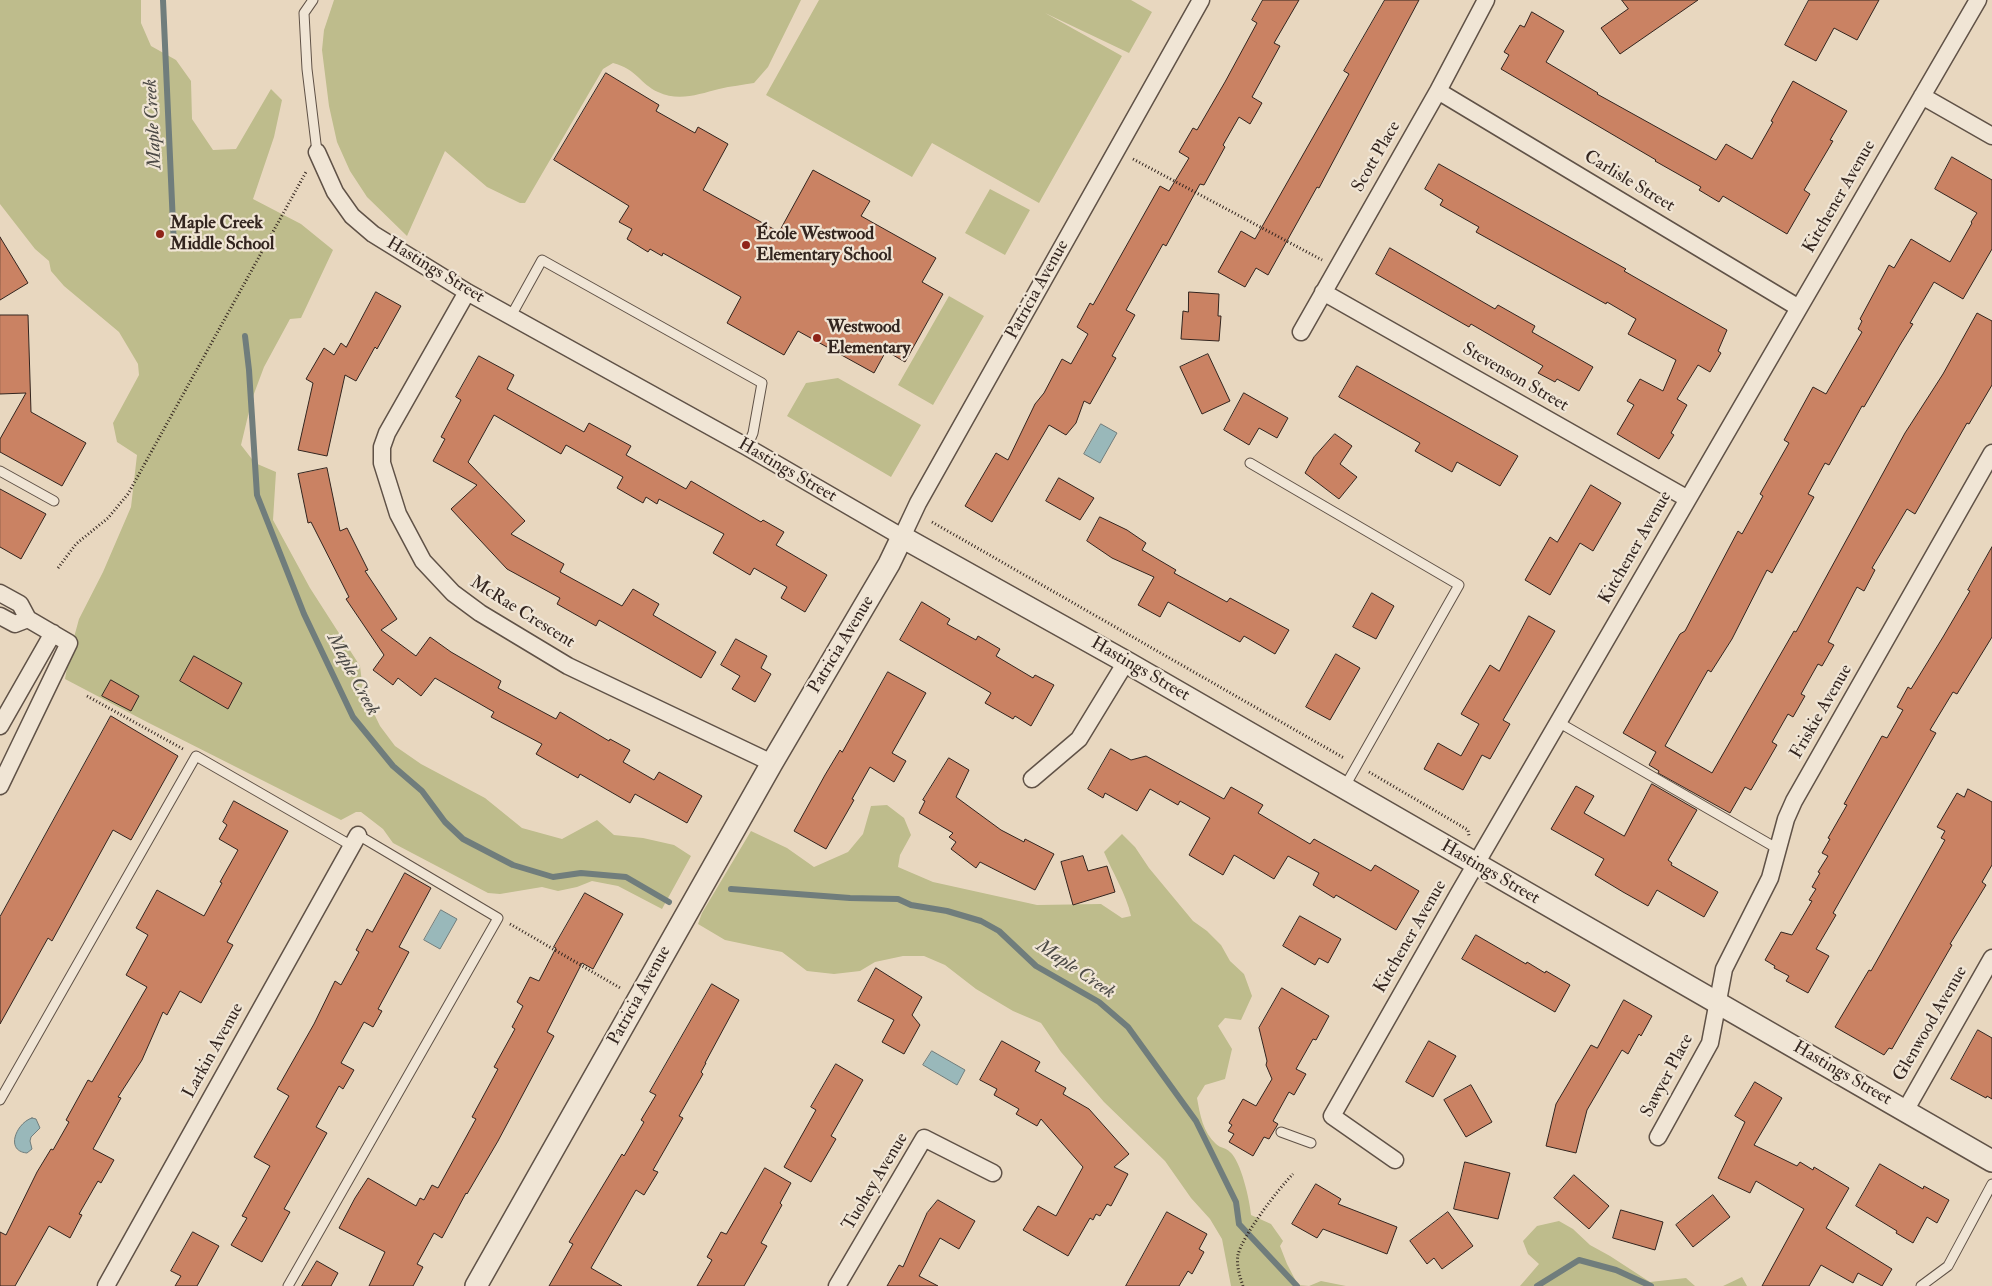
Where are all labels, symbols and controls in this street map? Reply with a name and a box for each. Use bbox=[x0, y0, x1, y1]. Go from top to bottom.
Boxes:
water label: Maple Creek bbox=[140, 78, 168, 170]
street label: Scott Place bbox=[1348, 118, 1406, 196]
street label: Kitchener Avenue bbox=[1799, 137, 1881, 257]
street label: Carlisle Street bbox=[1580, 147, 1678, 217]
place label: Maple Creek Middle School bbox=[170, 213, 274, 255]
place label: École Westwood Elementary School bbox=[756, 224, 892, 266]
marker: Maple Creek Middle School bbox=[154, 228, 166, 240]
street label: Hastings Street bbox=[382, 233, 488, 309]
street label: Patricia Avenue bbox=[1002, 237, 1074, 343]
marker: École Westwood Elementary School bbox=[740, 239, 752, 251]
place label: Westwood Elementary bbox=[827, 317, 910, 359]
marker: Westwood Elementary bbox=[811, 332, 823, 344]
street label: Stevenson Street bbox=[1458, 339, 1572, 417]
street label: Hastings Street bbox=[734, 434, 840, 508]
street label: Kitchener Avenue bbox=[1595, 488, 1677, 608]
street label: McRae Crescent bbox=[466, 572, 578, 654]
street label: Patricia Avenue bbox=[804, 592, 880, 698]
water label: Maple Creek bbox=[321, 630, 383, 720]
street label: Hastings Street bbox=[1087, 633, 1193, 707]
street label: Friskie Avenue bbox=[1786, 661, 1858, 763]
street label: Hastings Street bbox=[1437, 836, 1543, 910]
street label: Kitchener Avenue bbox=[1370, 877, 1452, 997]
water label: Maple Creek bbox=[1031, 935, 1119, 1005]
street label: Patricia Avenue bbox=[604, 943, 676, 1049]
street label: Glenwood Avenue bbox=[1889, 963, 1973, 1085]
street label: Larkin Avenue bbox=[179, 1000, 249, 1102]
street label: Sawyer Place bbox=[1637, 1031, 1699, 1121]
street label: Hastings Street bbox=[1789, 1037, 1895, 1111]
street label: Tuohey Avenue bbox=[838, 1129, 914, 1235]

